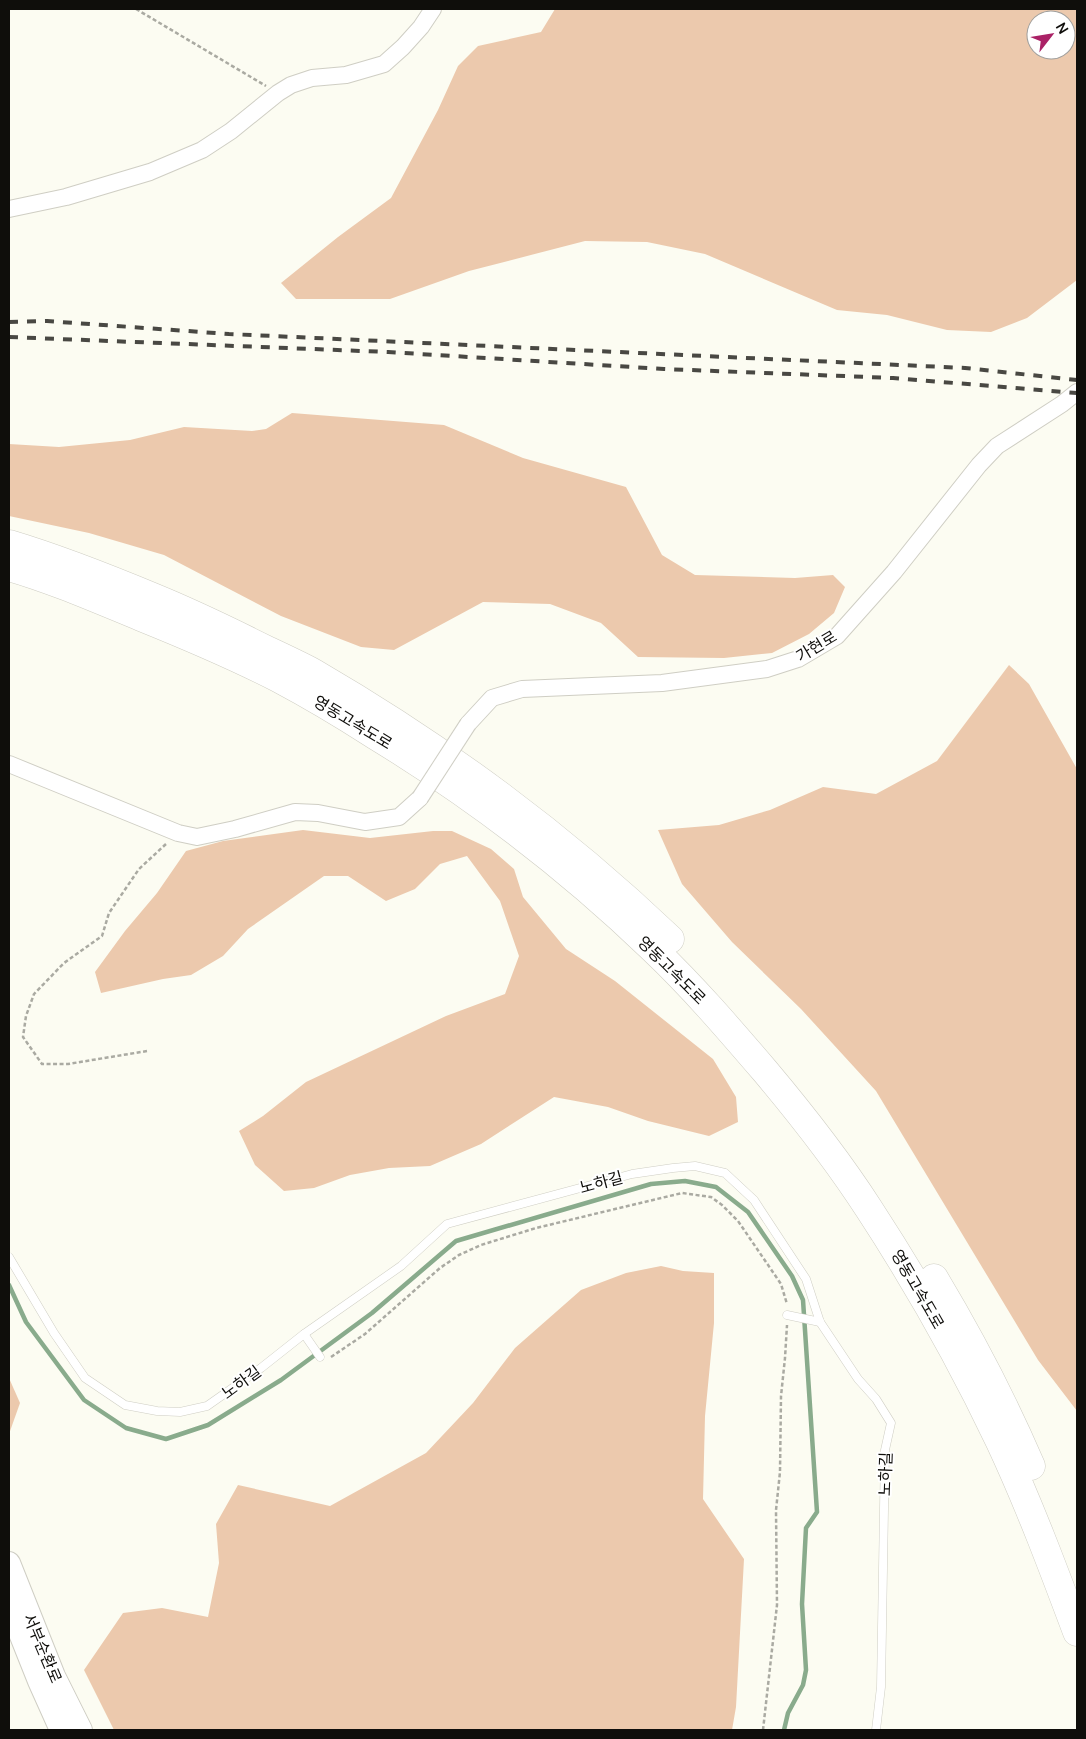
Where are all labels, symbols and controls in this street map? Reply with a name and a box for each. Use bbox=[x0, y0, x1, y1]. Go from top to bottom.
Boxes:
north arrow bbox=[1026, 10, 1076, 60]
text: N bbox=[1052, 19, 1073, 37]
street label: 가현로 bbox=[791, 625, 841, 667]
street label: 영동고속도로 bbox=[309, 690, 397, 754]
street label: 영동고속도로 bbox=[633, 931, 711, 1009]
street label: 노하길 bbox=[577, 1166, 625, 1198]
street label: 영동고속도로 bbox=[886, 1245, 950, 1333]
street label: 노하길 bbox=[217, 1360, 265, 1404]
street label: 노하길 bbox=[873, 1452, 897, 1496]
street label: 서부순환로 bbox=[18, 1610, 68, 1686]

